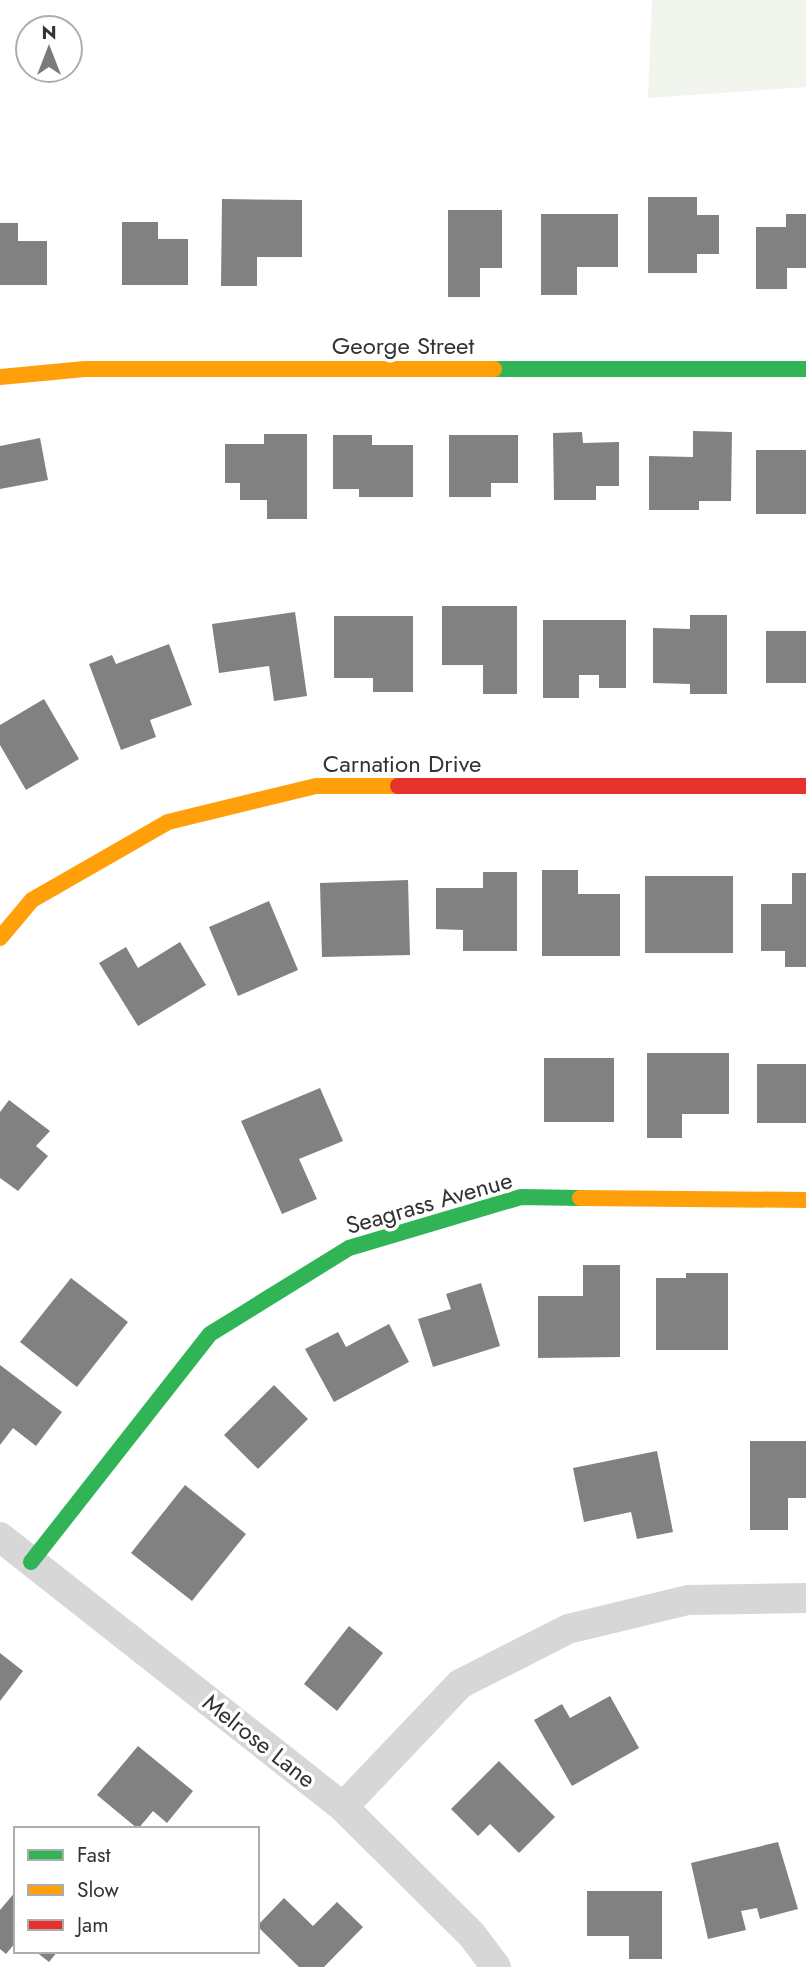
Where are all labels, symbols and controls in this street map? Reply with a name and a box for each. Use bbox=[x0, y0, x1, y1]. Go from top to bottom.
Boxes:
north arrow bbox=[14, 14, 84, 84]
text: N bbox=[41, 19, 57, 46]
street label: George Street bbox=[332, 328, 474, 363]
street label: Carnation Drive bbox=[323, 746, 481, 781]
street label: Seagrass Avenue bbox=[341, 1162, 516, 1243]
street label: Melrose Lane bbox=[195, 1685, 323, 1796]
legend bbox=[14, 1827, 259, 1953]
text: Fast bbox=[77, 1840, 110, 1870]
text: Slow bbox=[77, 1875, 119, 1905]
text: Jam bbox=[74, 1910, 109, 1940]

